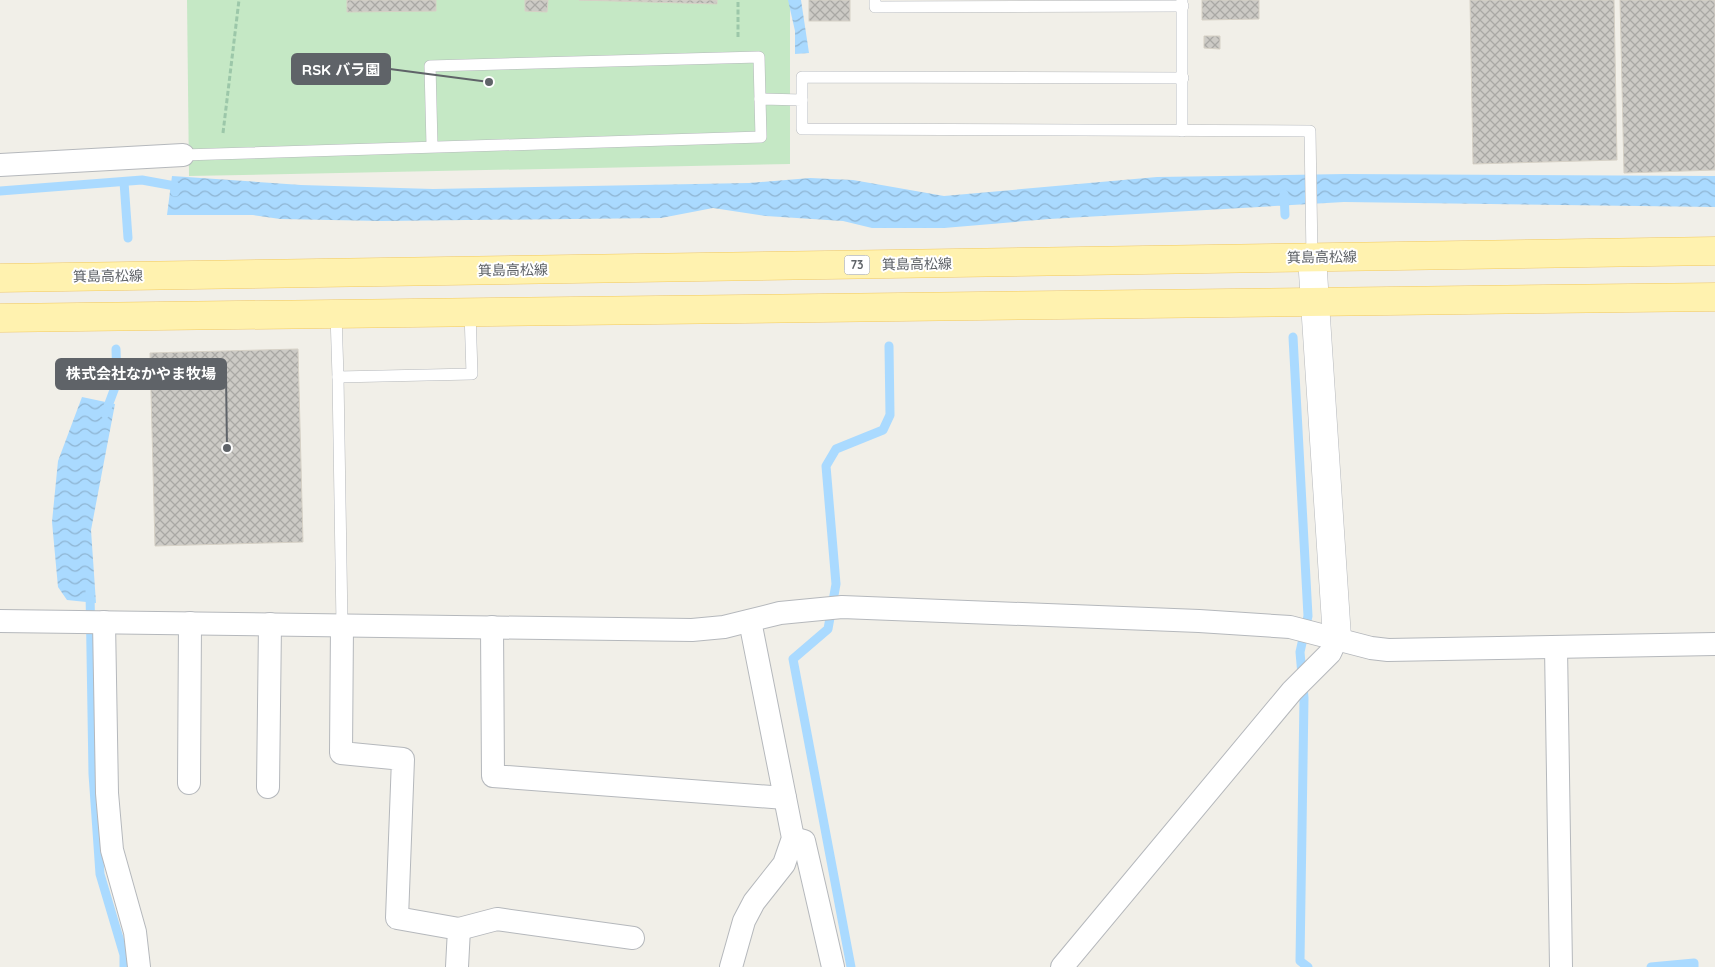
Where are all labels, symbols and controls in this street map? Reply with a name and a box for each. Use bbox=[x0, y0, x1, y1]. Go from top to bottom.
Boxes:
callout: RSK バラ園 bbox=[292, 54, 390, 84]
text: RSK バラ園 bbox=[302, 60, 380, 79]
street label: 箕島高松線 bbox=[1287, 247, 1357, 267]
street label: 箕島高松線 bbox=[882, 254, 952, 274]
road number: 73 bbox=[844, 256, 870, 274]
street label: 箕島高松線 bbox=[478, 260, 548, 280]
street label: 箕島高松線 bbox=[73, 266, 143, 286]
callout: 株式会社なかやま牧場 bbox=[56, 359, 226, 389]
text: 株式会社なかやま牧場 bbox=[66, 364, 216, 383]

